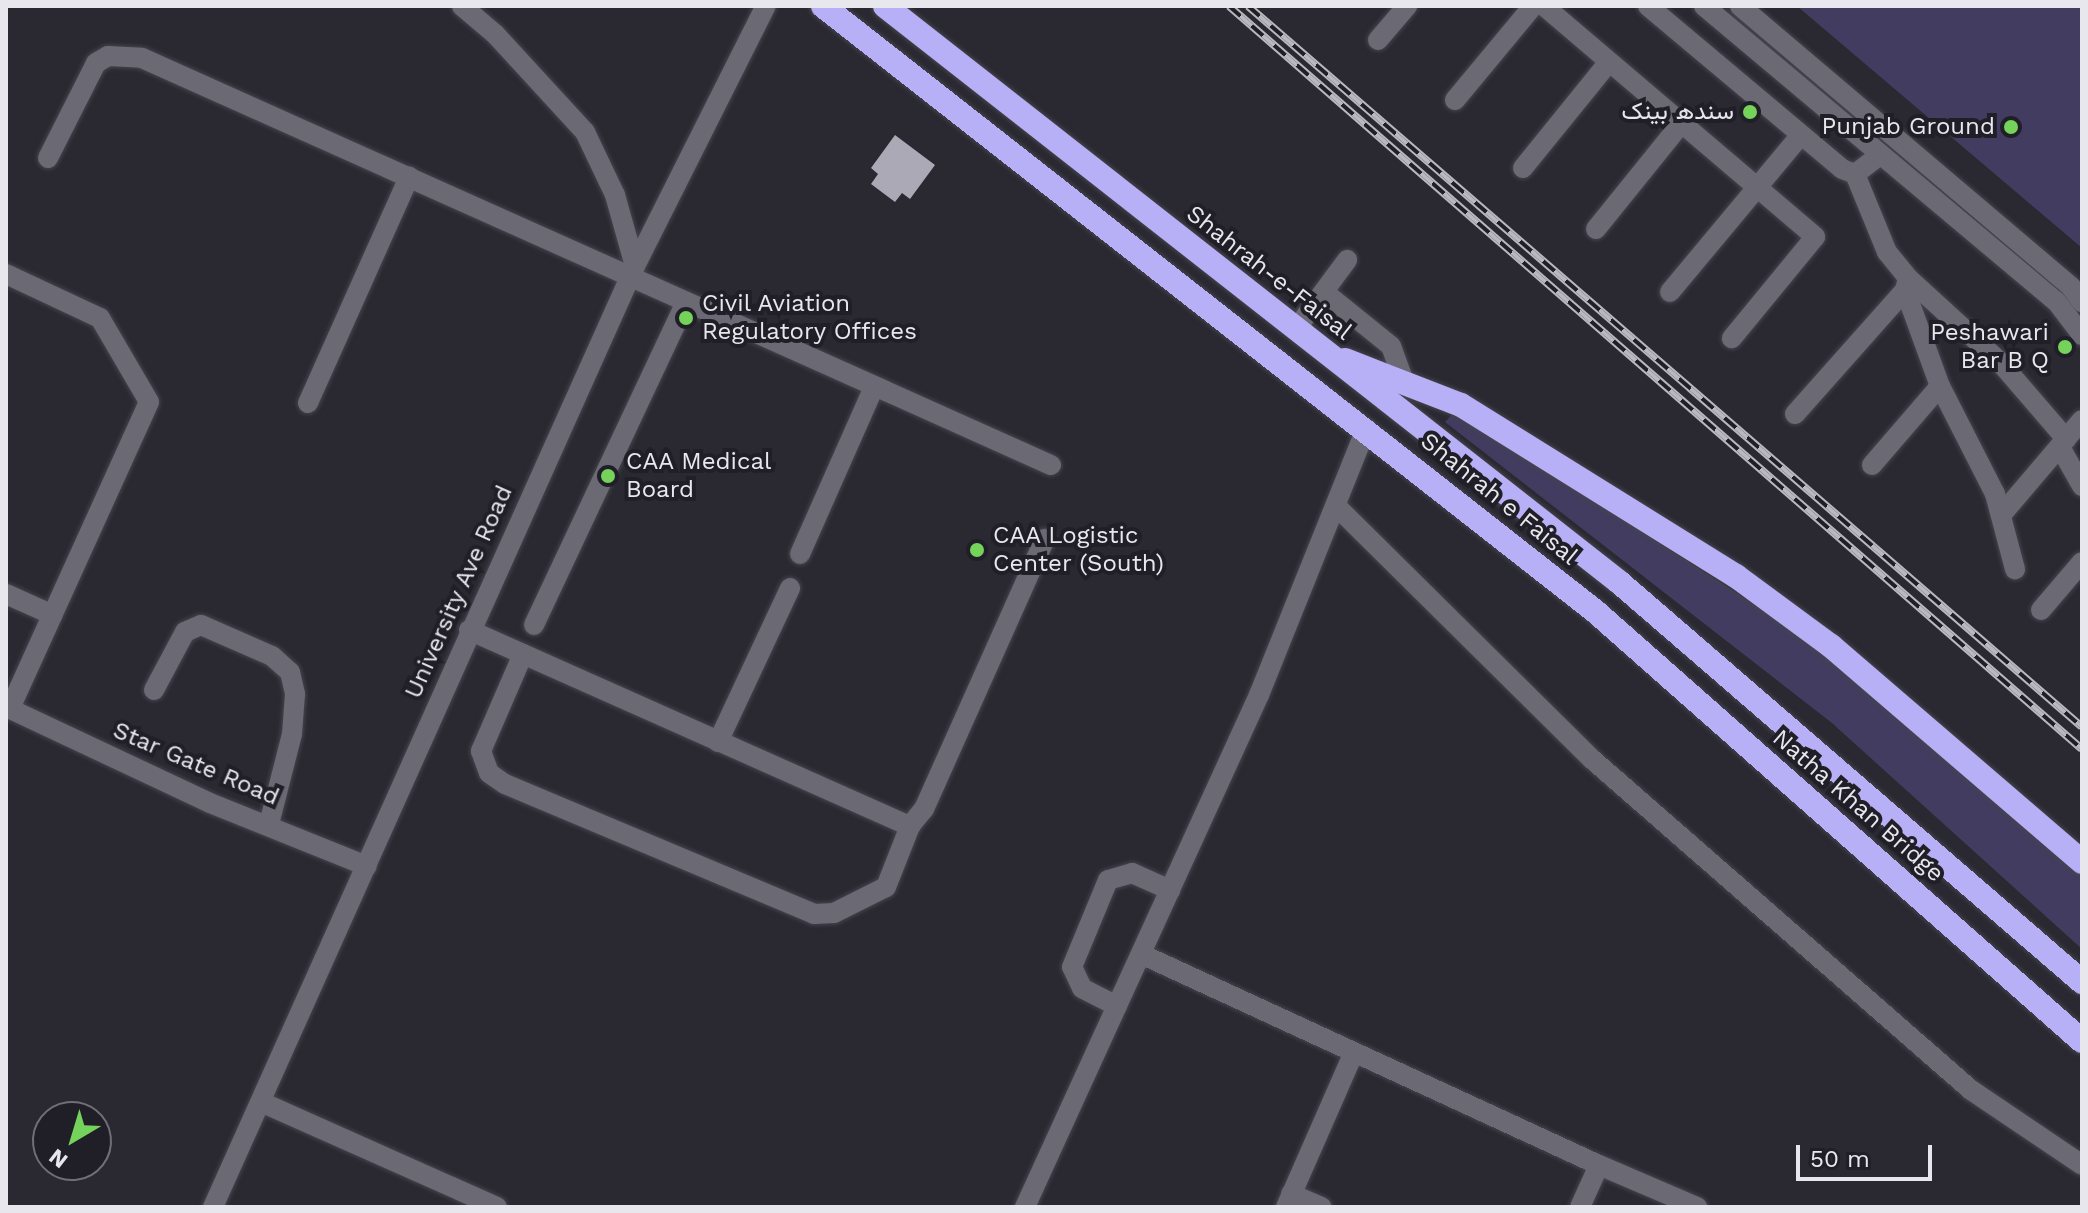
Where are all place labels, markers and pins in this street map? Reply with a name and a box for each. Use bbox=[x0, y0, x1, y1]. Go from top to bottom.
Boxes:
place label: سندھ بینک bbox=[1621, 98, 1734, 126]
marker: سندھ بینک bbox=[1741, 103, 1759, 121]
place label: Punjab Ground bbox=[1822, 113, 1995, 141]
marker: Punjab Ground bbox=[2002, 118, 2020, 136]
place label: Civil Aviation Regulatory Offices bbox=[702, 290, 917, 346]
marker: Civil Aviation Regulatory Offices bbox=[677, 309, 695, 327]
place label: Peshawari Bar B Q bbox=[1930, 319, 2049, 375]
marker: Peshawari Bar B Q bbox=[2056, 338, 2074, 356]
place label: CAA Medical Board bbox=[626, 448, 772, 504]
marker: CAA Medical Board bbox=[597, 465, 619, 487]
place label: CAA Logistic Center (South) bbox=[993, 522, 1165, 578]
marker: CAA Logistic Center (South) bbox=[968, 541, 986, 559]

